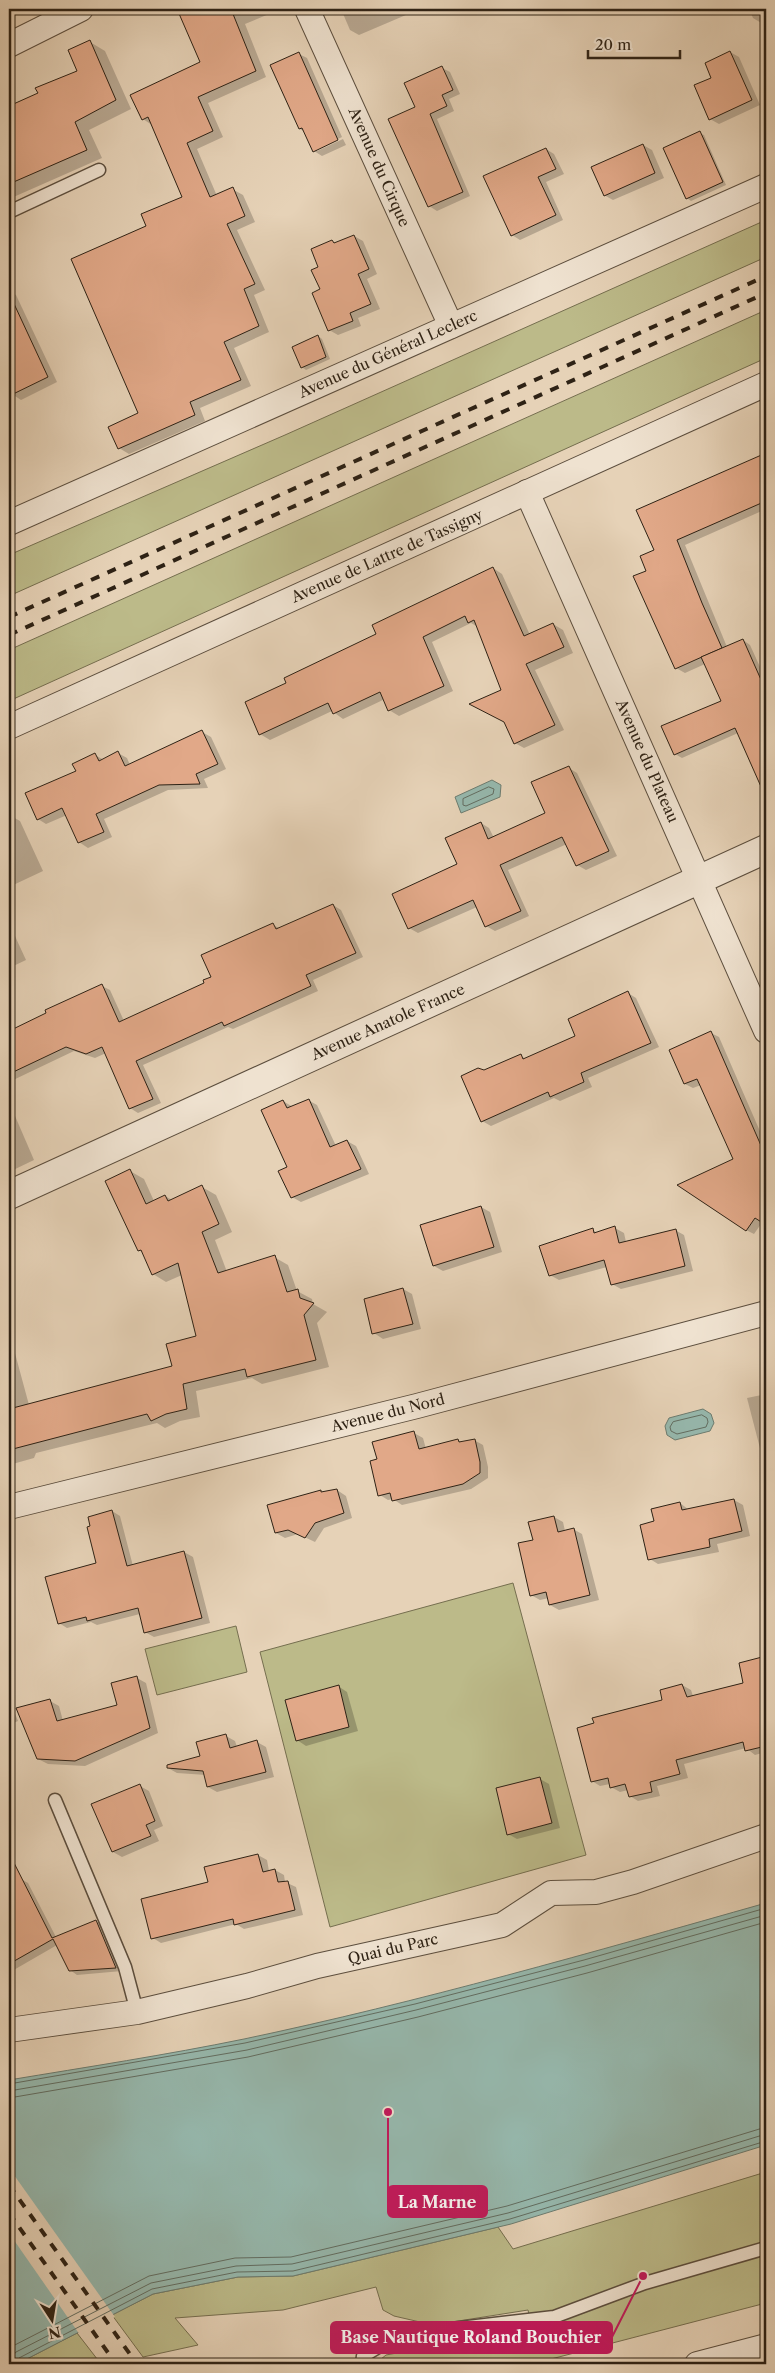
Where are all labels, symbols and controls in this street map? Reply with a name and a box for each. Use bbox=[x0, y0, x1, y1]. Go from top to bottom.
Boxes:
scale bar bbox=[588, 28, 680, 60]
text: 20 m bbox=[595, 35, 631, 54]
street label: Avenue du Cirque bbox=[344, 103, 414, 229]
street label: Avenue du Général Leclerc bbox=[295, 305, 480, 402]
street label: Avenue de Lattre de Tassigny bbox=[287, 504, 486, 607]
street label: Avenue du Plateau bbox=[611, 695, 683, 825]
street label: Avenue Anatole France bbox=[307, 979, 467, 1064]
street label: Avenue du Nord bbox=[328, 1389, 447, 1436]
street label: Quai du Parc bbox=[346, 1929, 440, 1968]
callout: La Marne bbox=[388, 2186, 487, 2217]
text: La Marne bbox=[398, 2192, 477, 2212]
north arrow bbox=[28, 2296, 78, 2346]
callout: Base Nautique Roland Bouchier bbox=[331, 2322, 612, 2353]
text: N bbox=[47, 2323, 63, 2343]
text: Base Nautique Roland Bouchier bbox=[341, 2327, 602, 2347]

